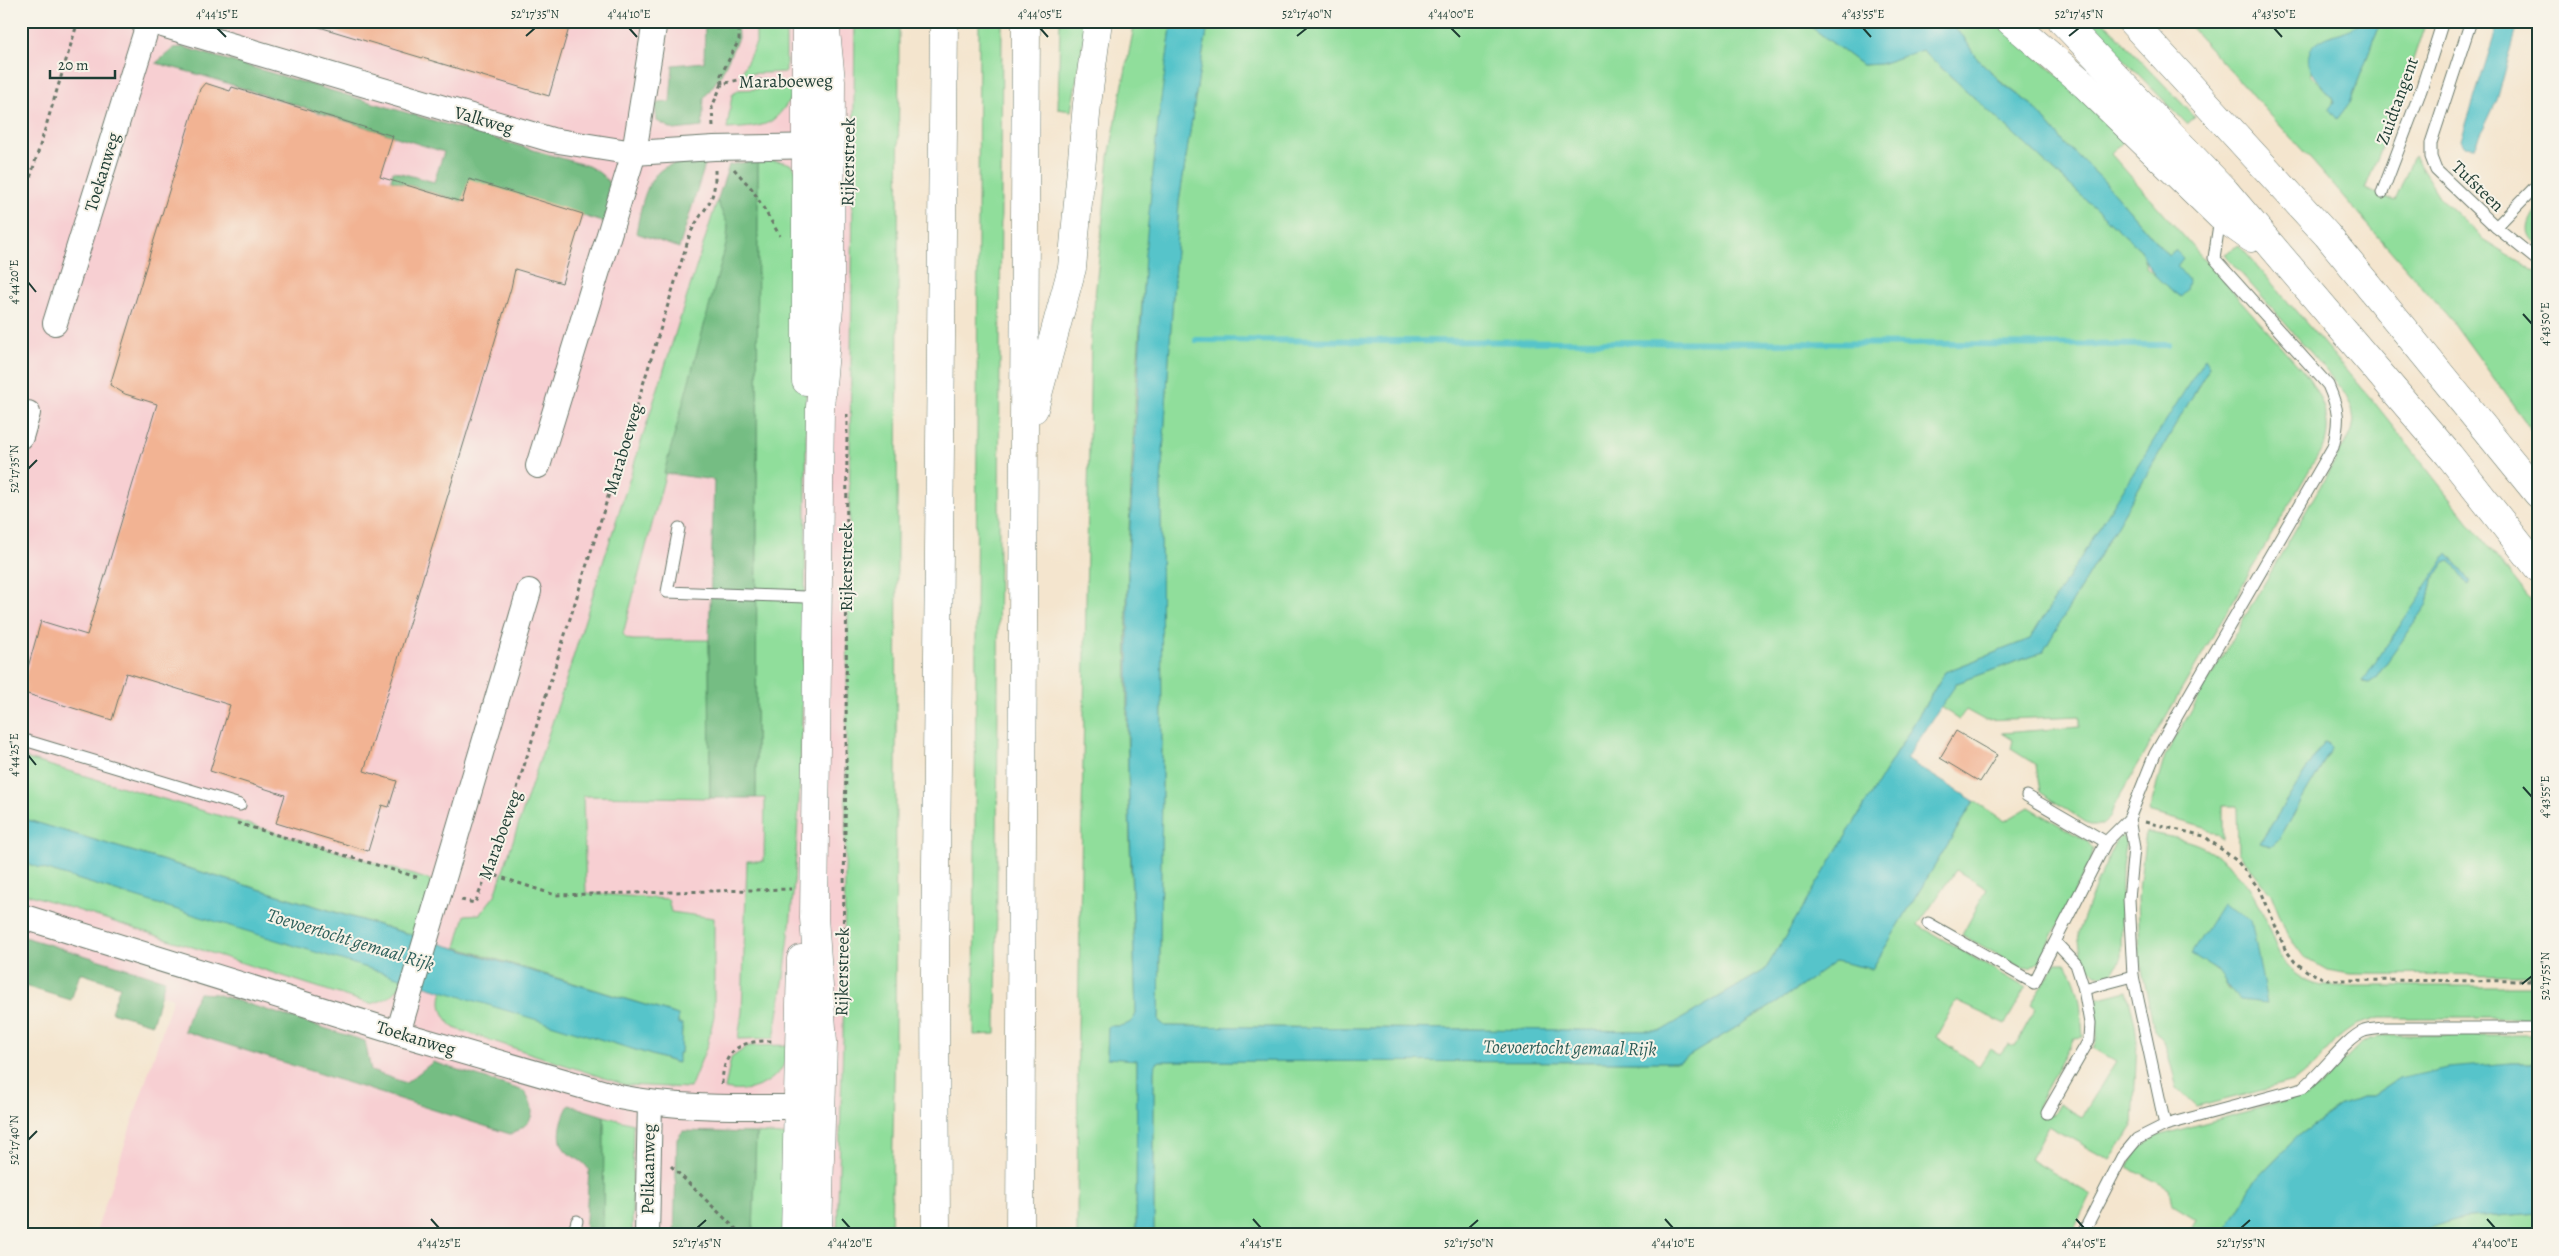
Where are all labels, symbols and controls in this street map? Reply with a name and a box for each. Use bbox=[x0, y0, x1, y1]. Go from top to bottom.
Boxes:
text: 4°44'15"E bbox=[196, 6, 238, 22]
text: 52°17'35"N bbox=[511, 6, 559, 22]
text: 4°44'10"E bbox=[607, 6, 651, 22]
text: 4°44'05"E bbox=[1018, 6, 1062, 22]
text: 52°17'40"N bbox=[1282, 6, 1332, 22]
text: 4°44'00"E bbox=[1428, 6, 1474, 22]
text: 4°43'55"E bbox=[1842, 6, 1884, 22]
text: 52°17'45"N bbox=[2055, 6, 2104, 22]
text: 4°43'50"E bbox=[2252, 6, 2296, 22]
scale bar bbox=[50, 48, 115, 80]
street label: Zuidtangent bbox=[2370, 54, 2424, 148]
text: 20 m bbox=[58, 55, 89, 75]
street label: Maraboeweg bbox=[739, 68, 833, 94]
street label: Valkweg bbox=[451, 100, 516, 140]
street label: Rijkerstreek bbox=[835, 117, 861, 207]
street label: Toekanweg bbox=[79, 129, 125, 215]
street label: Tufsteen bbox=[2447, 155, 2509, 217]
text: 4°44'20"E bbox=[6, 260, 22, 304]
text: 4°43'50"E bbox=[2537, 302, 2553, 346]
street label: Maraboeweg bbox=[598, 401, 648, 497]
text: 52°17'35"N bbox=[6, 445, 22, 493]
street label: Rijkerstreek bbox=[834, 522, 858, 611]
text: 4°44'25"E bbox=[6, 733, 22, 777]
text: 4°43'55"E bbox=[2537, 776, 2553, 818]
street label: Maraboeweg bbox=[473, 787, 527, 883]
water label: Toevoertocht gemaal Rijk bbox=[264, 902, 437, 978]
street label: Rijkerstreek bbox=[829, 927, 855, 1017]
text: 52°17'55"N bbox=[2537, 951, 2553, 1000]
street label: Toekanweg bbox=[373, 1015, 459, 1061]
water label: Toevoertocht gemaal Rijk bbox=[1483, 1033, 1657, 1063]
text: 52°17'40"N bbox=[6, 1115, 22, 1165]
street label: Pelikaanweg bbox=[635, 1123, 661, 1215]
text: 4°44'25"E bbox=[417, 1235, 461, 1251]
text: 52°17'45"N bbox=[673, 1235, 722, 1251]
text: 4°44'20"E bbox=[828, 1235, 872, 1251]
text: 4°44'15"E bbox=[1240, 1235, 1282, 1251]
text: 52°17'50"N bbox=[1444, 1235, 1494, 1251]
text: 4°44'10"E bbox=[1651, 1235, 1695, 1251]
text: 4°44'05"E bbox=[2062, 1235, 2106, 1251]
text: 52°17'55"N bbox=[2217, 1235, 2266, 1251]
text: 4°44'00"E bbox=[2472, 1235, 2518, 1251]

